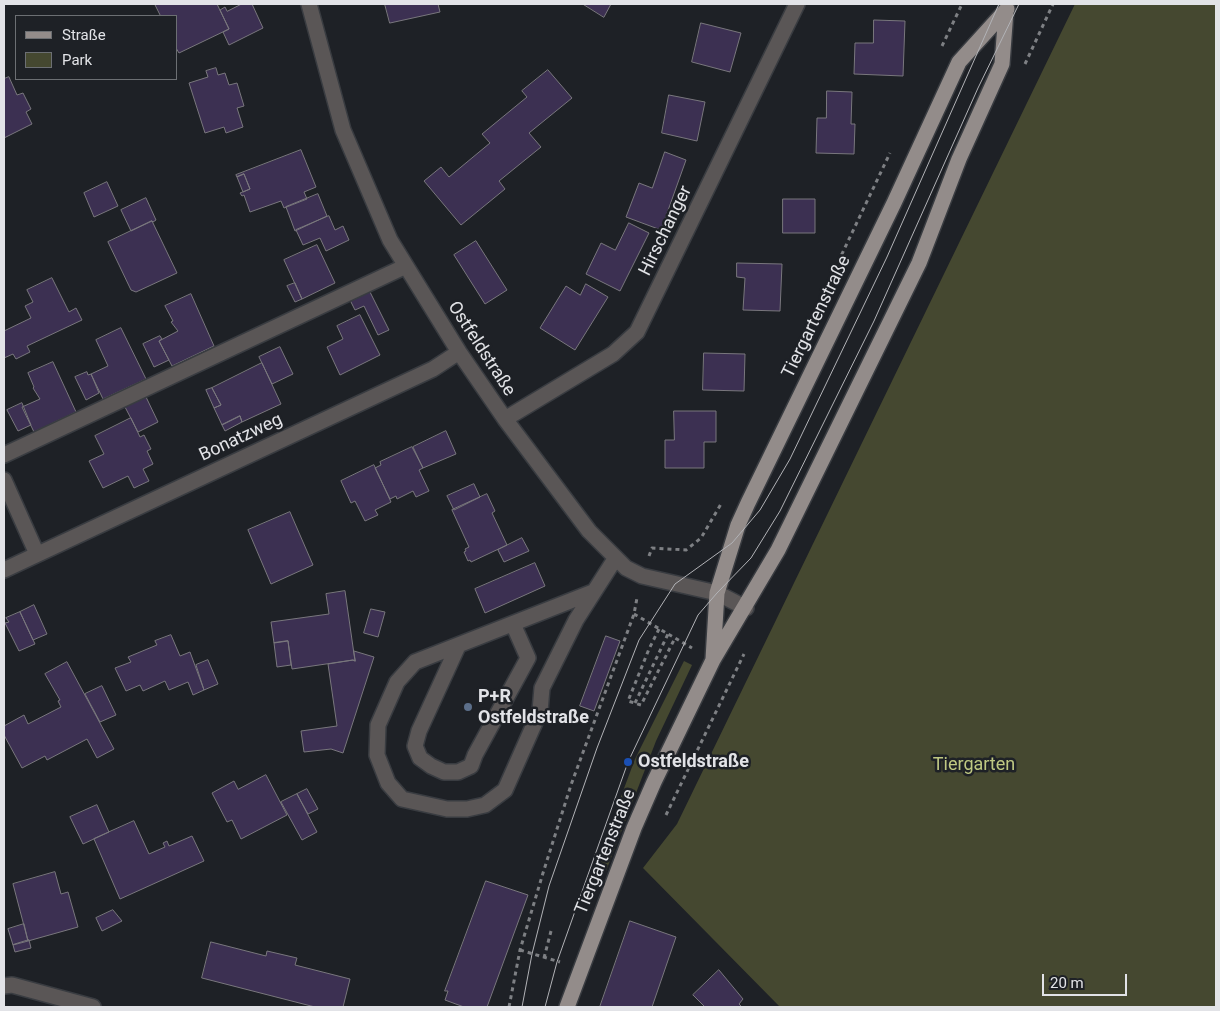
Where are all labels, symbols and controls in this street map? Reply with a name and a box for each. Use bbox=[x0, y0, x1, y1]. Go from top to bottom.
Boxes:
legend bbox=[15, 15, 178, 80]
text: Straße bbox=[62, 26, 106, 44]
text: Park bbox=[62, 51, 92, 69]
street label: Hirschanger bbox=[635, 182, 697, 280]
street label: Tiergartenstraße bbox=[778, 252, 856, 382]
street label: Ostfeldstraße bbox=[442, 298, 520, 400]
street label: Bonatzweg bbox=[196, 409, 286, 467]
place label: P+R Ostfeldstraße bbox=[478, 686, 589, 729]
marker: P+R Ostfeldstraße bbox=[462, 701, 474, 713]
place label: Ostfeldstraße bbox=[638, 751, 749, 773]
park label: Tiergarten bbox=[933, 754, 1015, 776]
marker: Ostfeldstraße bbox=[622, 756, 634, 768]
street label: Tiergartenstraße bbox=[571, 786, 641, 918]
scale bar bbox=[1045, 964, 1130, 996]
text: 20 m bbox=[1050, 974, 1084, 992]

